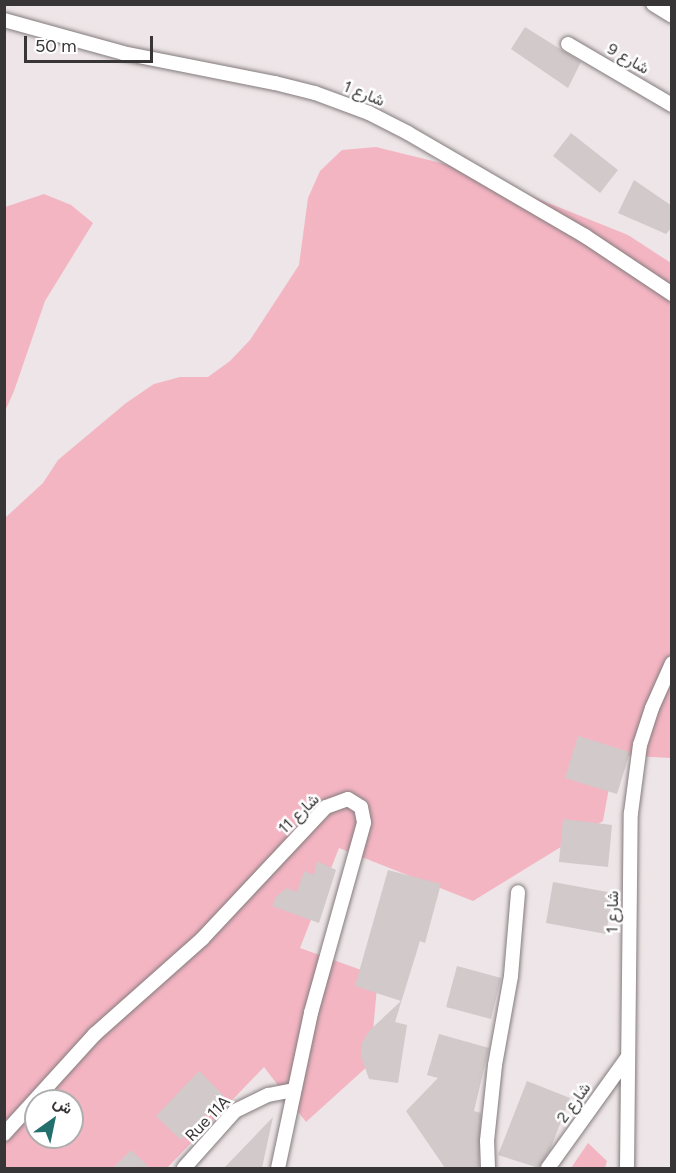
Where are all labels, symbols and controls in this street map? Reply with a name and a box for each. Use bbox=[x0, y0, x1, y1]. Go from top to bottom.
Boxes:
scale bar bbox=[27, 24, 156, 62]
text: 50 m bbox=[35, 35, 77, 57]
street label: شارع 9 bbox=[604, 39, 652, 79]
street label: شارع 1 bbox=[341, 77, 387, 111]
street label: شارع 11 bbox=[275, 790, 323, 838]
street label: شارع 1 bbox=[603, 890, 623, 934]
street label: شارع 2 bbox=[553, 1079, 595, 1127]
north arrow bbox=[24, 1089, 84, 1149]
text: ش bbox=[50, 1092, 76, 1118]
street label: Rue 11A bbox=[182, 1092, 234, 1146]

